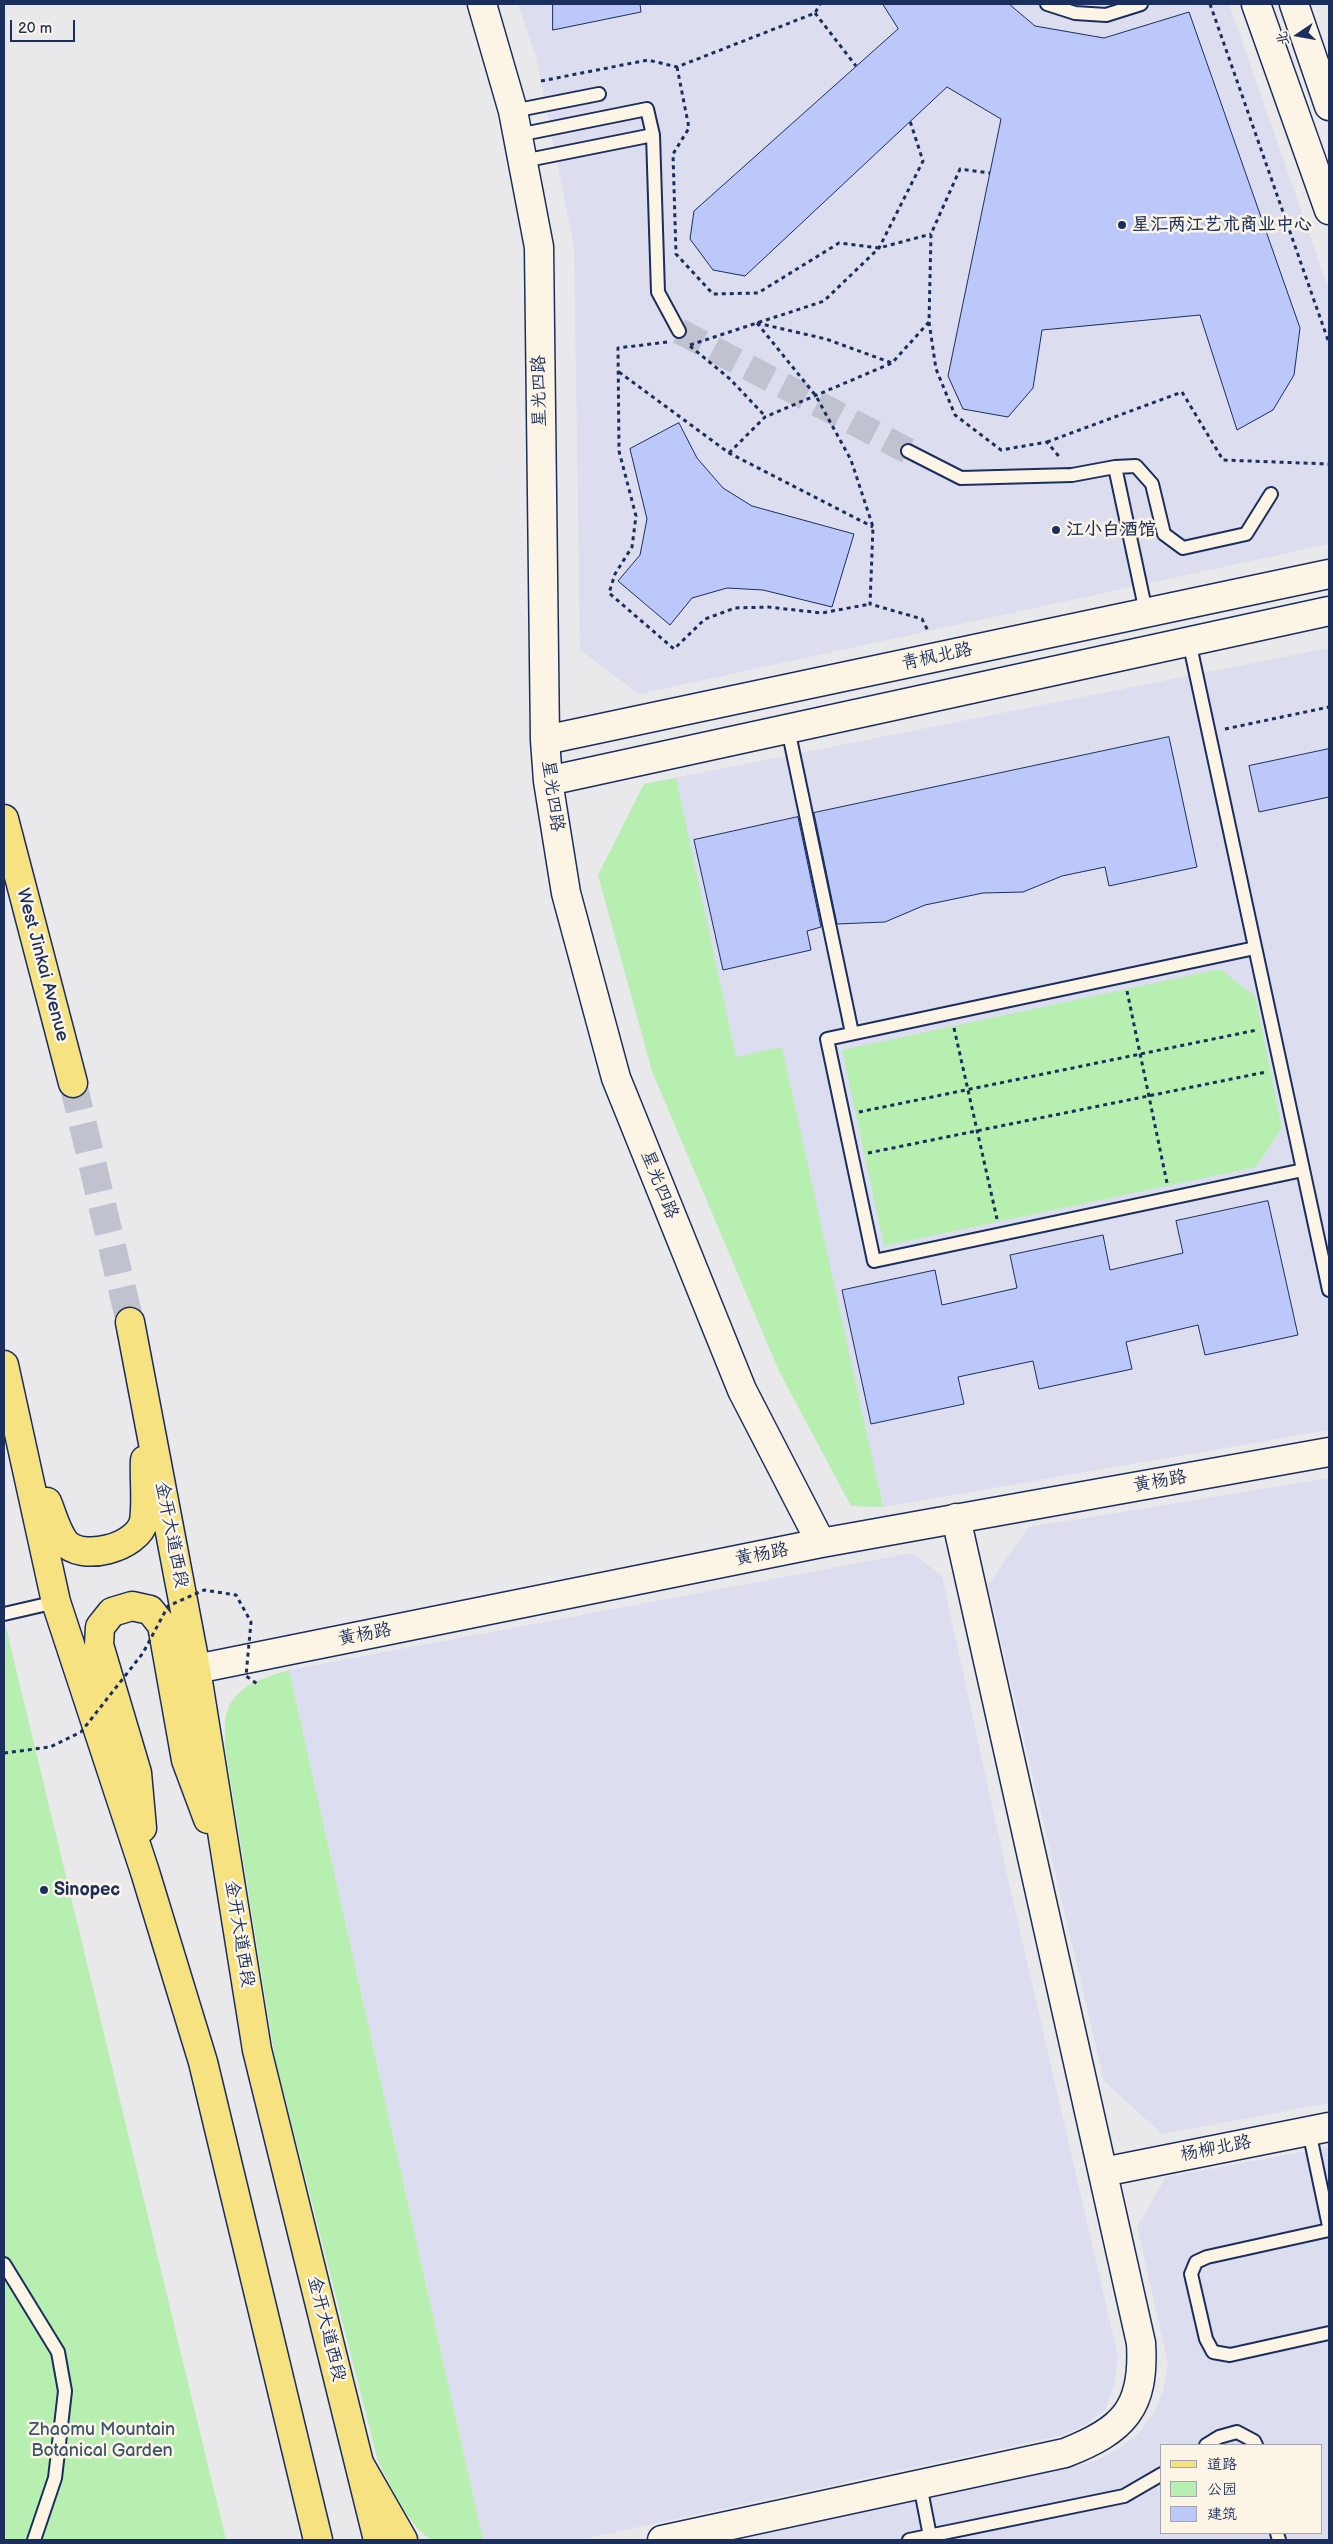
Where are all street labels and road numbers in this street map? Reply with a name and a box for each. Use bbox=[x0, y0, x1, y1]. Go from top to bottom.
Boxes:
street label: 星光四路 bbox=[529, 355, 551, 427]
street label: 青枫北路 bbox=[900, 639, 974, 675]
street label: 星光四路 bbox=[536, 759, 568, 833]
street label: West Jinkai Avenue bbox=[11, 886, 73, 1044]
street label: 星光四路 bbox=[636, 1148, 682, 1222]
street label: 黄杨路 bbox=[1132, 1467, 1188, 1497]
street label: 金开大道西段 bbox=[150, 1480, 192, 1590]
street label: 黄杨路 bbox=[733, 1539, 791, 1571]
street label: 黄杨路 bbox=[336, 1619, 394, 1651]
street label: 金开大道西段 bbox=[220, 1879, 258, 1989]
street label: 杨柳北路 bbox=[1179, 2132, 1253, 2166]
street label: 金开大道西段 bbox=[302, 2274, 350, 2384]

